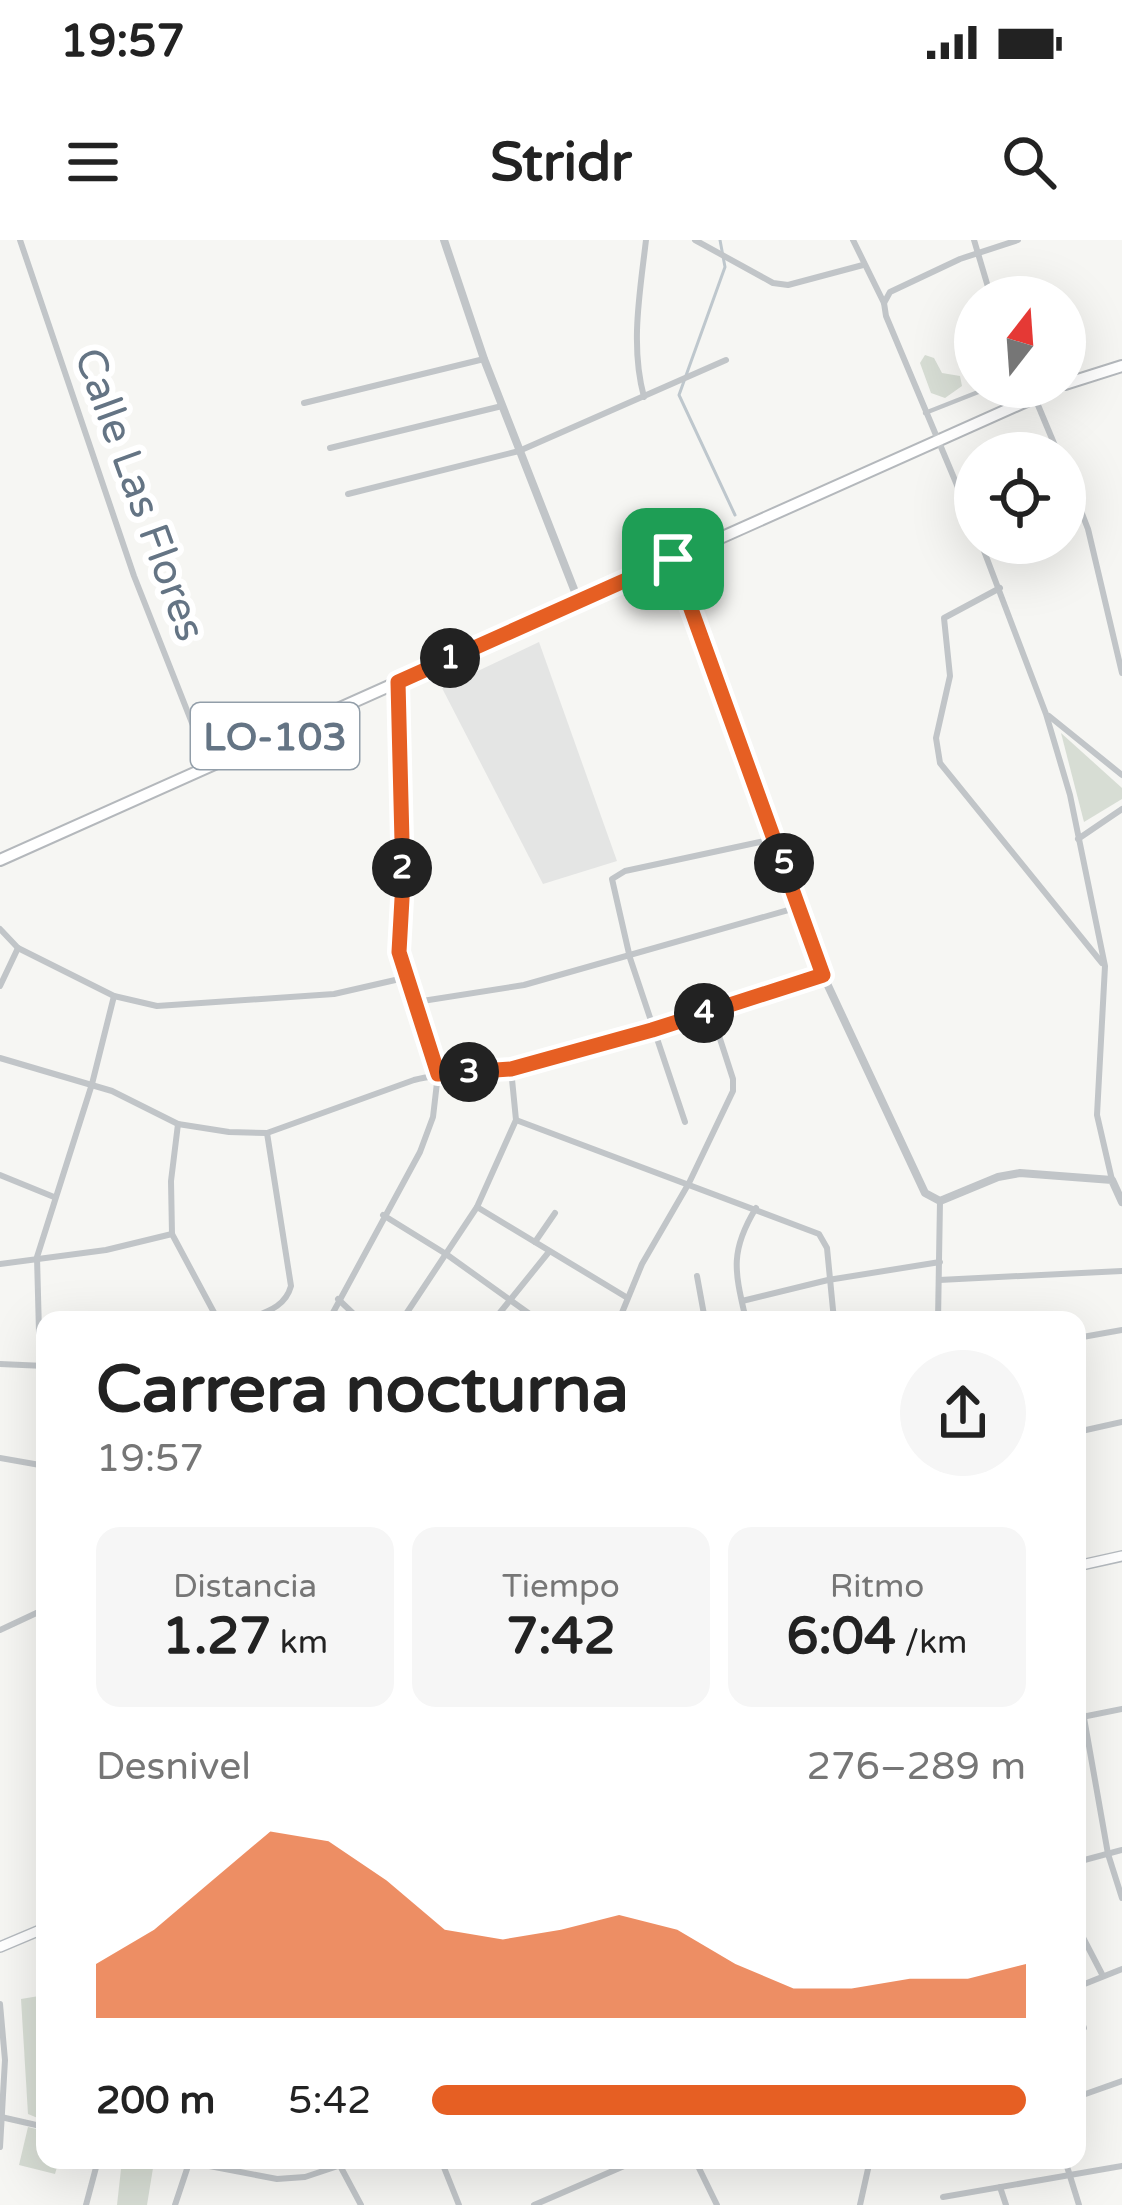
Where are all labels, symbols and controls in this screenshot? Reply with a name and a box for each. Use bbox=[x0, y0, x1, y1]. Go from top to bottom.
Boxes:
text: 19:57 bbox=[60, 15, 185, 69]
icon: menu bbox=[60, 129, 126, 195]
icon: search bbox=[996, 129, 1062, 195]
text: Stridr bbox=[490, 130, 632, 195]
north arrow bbox=[954, 276, 1086, 408]
map controls bbox=[954, 276, 1086, 564]
street label: Calle Las Flores bbox=[63, 341, 216, 648]
button: locate bbox=[954, 432, 1086, 564]
pin bbox=[622, 508, 724, 610]
icon: arrive bbox=[640, 526, 706, 592]
pin: 1 bbox=[420, 628, 480, 688]
text: 1 bbox=[440, 638, 460, 677]
road number: LO-103 bbox=[191, 703, 359, 769]
pin: 5 bbox=[754, 833, 814, 893]
pin: 2 bbox=[372, 838, 432, 898]
text: 5 bbox=[774, 843, 794, 882]
text: 2 bbox=[392, 848, 412, 887]
pin: 4 bbox=[674, 983, 734, 1043]
text: 4 bbox=[694, 993, 714, 1032]
pin: 3 bbox=[439, 1042, 499, 1102]
text: 3 bbox=[459, 1052, 479, 1091]
text: Carrera nocturna bbox=[96, 1350, 629, 1430]
button: share bbox=[900, 1350, 1026, 1476]
text: 19:57 bbox=[96, 1435, 204, 1482]
text: Distancia bbox=[173, 1567, 317, 1606]
text: Tiempo bbox=[502, 1567, 620, 1606]
text: Ritmo bbox=[830, 1567, 924, 1606]
text: 1.27 bbox=[162, 1606, 271, 1668]
text: 7:42 bbox=[506, 1606, 616, 1668]
text: 6:04 bbox=[787, 1606, 896, 1668]
text: km bbox=[271, 1623, 328, 1662]
text: /km bbox=[896, 1623, 967, 1662]
text: Desnivel bbox=[96, 1743, 251, 1790]
text: 276–289 m bbox=[806, 1743, 1026, 1790]
text: 200 m bbox=[96, 2077, 215, 2124]
text: 5:42 bbox=[288, 2077, 372, 2124]

